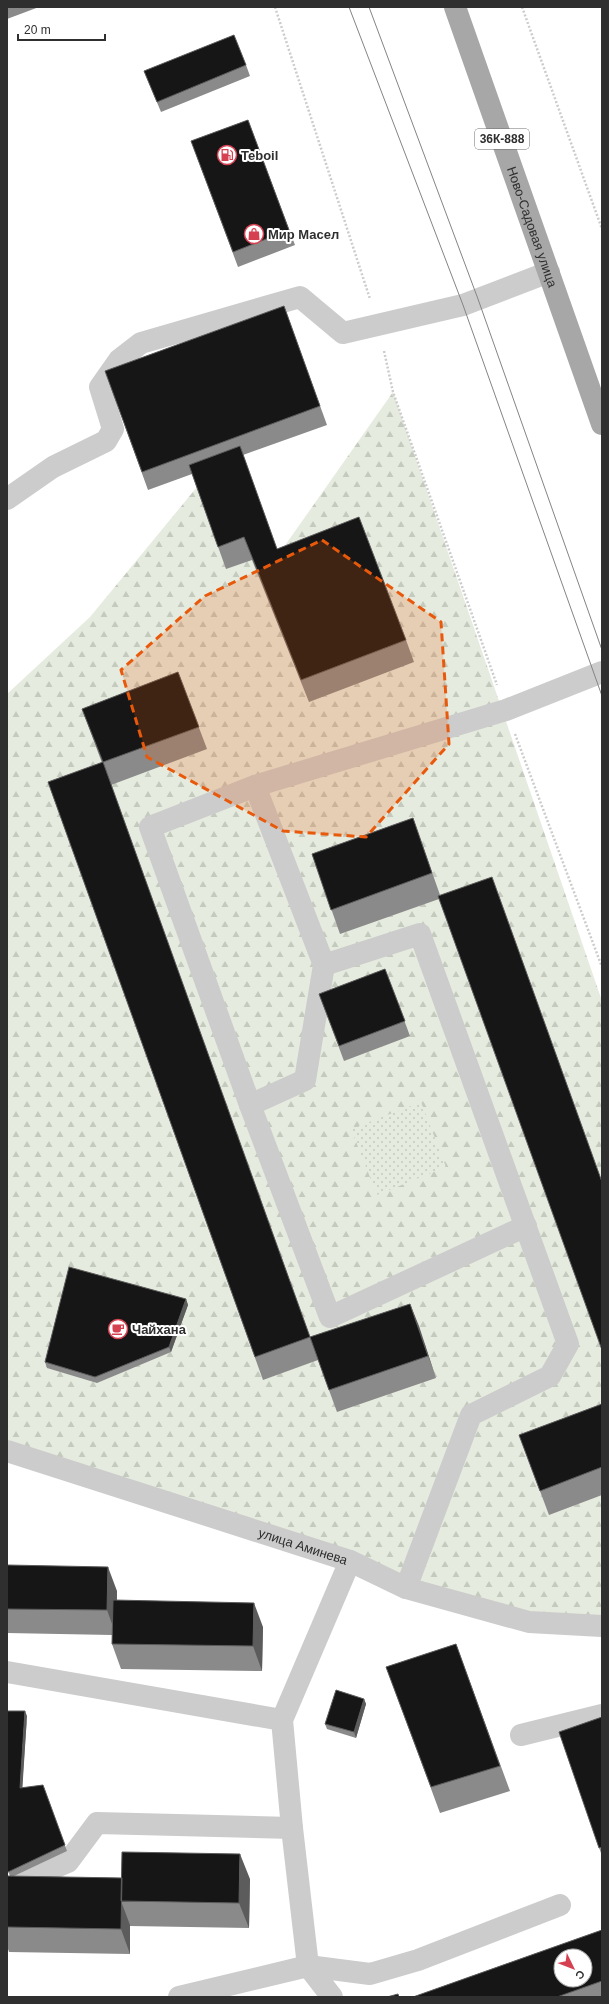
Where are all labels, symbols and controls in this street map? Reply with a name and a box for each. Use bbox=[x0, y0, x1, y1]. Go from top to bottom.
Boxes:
scale bar bbox=[18, 16, 105, 42]
text: 20 m bbox=[24, 23, 51, 37]
road number: 36К-888 bbox=[475, 129, 529, 149]
fuel station icon: Teboil bbox=[216, 144, 238, 166]
place label: Teboil bbox=[241, 148, 278, 163]
street label: Ново-Садовая улица bbox=[504, 165, 560, 290]
shop icon: Мир Масел bbox=[243, 223, 265, 245]
place label: Мир Масел bbox=[268, 227, 339, 242]
cafe icon: Чайхана bbox=[107, 1318, 129, 1340]
place label: Чайхана bbox=[132, 1322, 187, 1337]
street label: улица Аминева bbox=[257, 1525, 350, 1568]
north arrow bbox=[553, 1948, 593, 1988]
text: С bbox=[573, 1968, 587, 1982]

